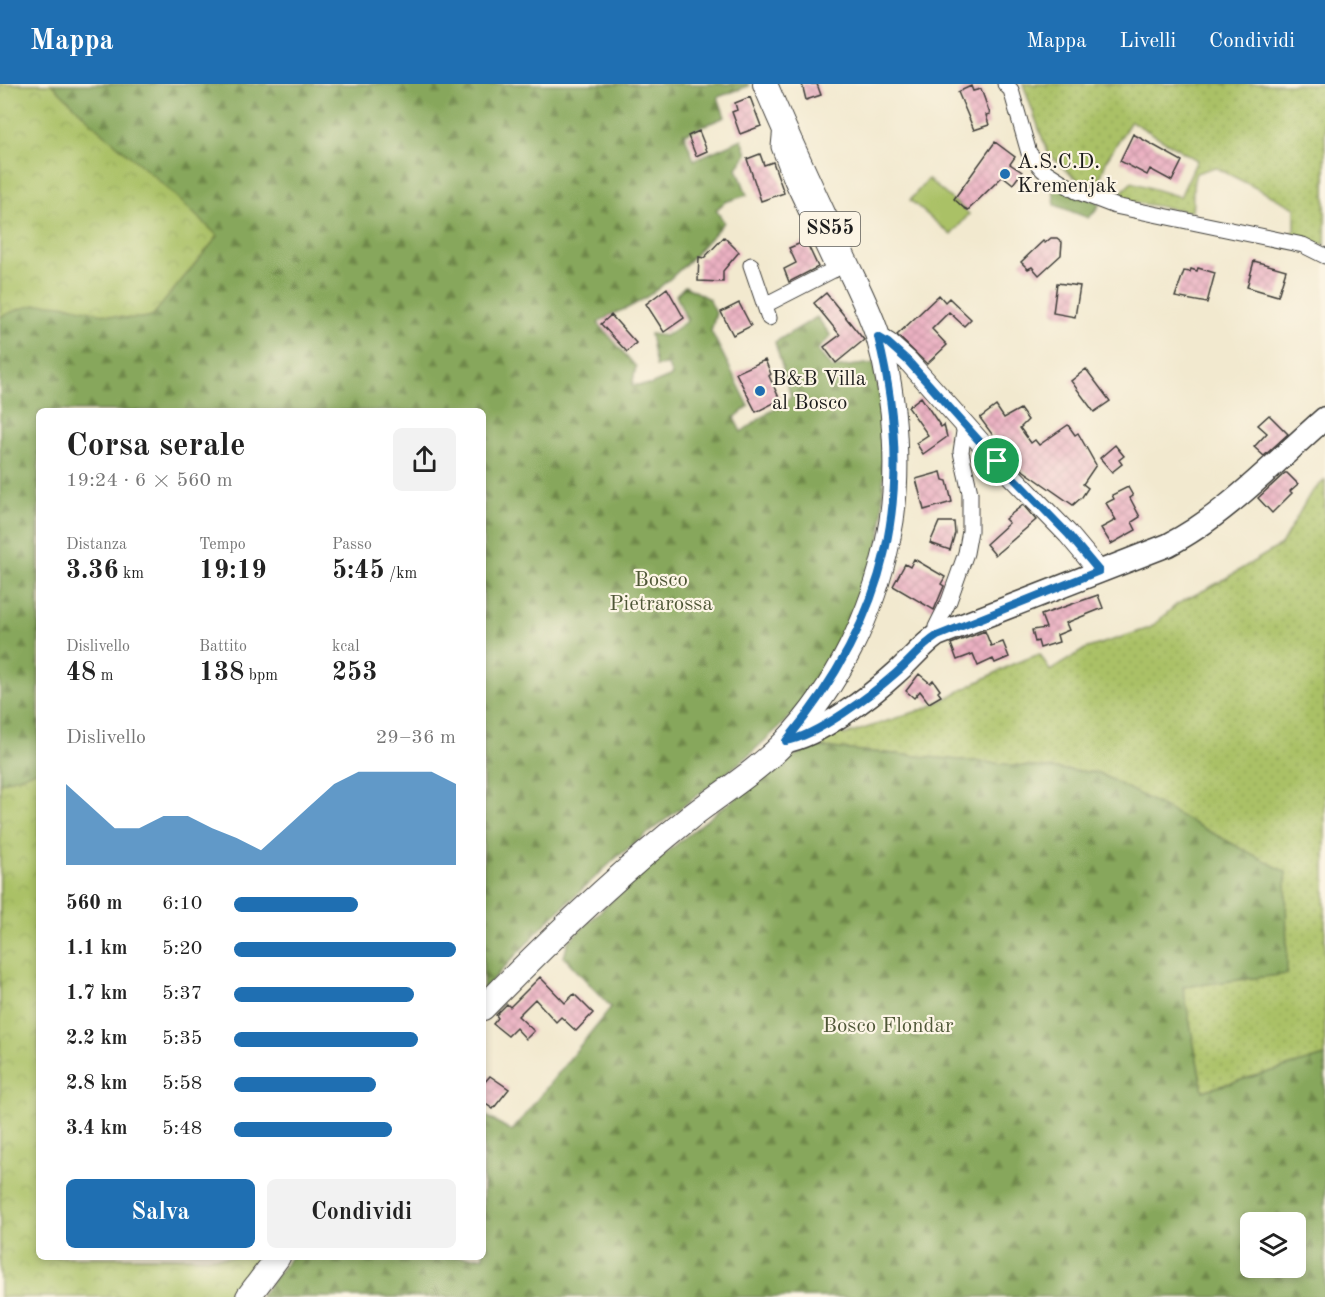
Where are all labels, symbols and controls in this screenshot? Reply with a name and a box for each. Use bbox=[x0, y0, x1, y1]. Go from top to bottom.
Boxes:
text: Mappa bbox=[30, 28, 114, 56]
text: Mappa bbox=[1026, 31, 1087, 52]
text: Livelli bbox=[1120, 31, 1176, 52]
text: Condividi bbox=[1209, 31, 1295, 52]
place label: A.S.C.D. Kremenjak bbox=[1017, 152, 1117, 197]
marker: A.S.C.D. Kremenjak bbox=[998, 167, 1012, 181]
road number: SS55 bbox=[800, 212, 860, 246]
place label: B&B Villa al Bosco bbox=[772, 369, 866, 414]
marker: B&B Villa al Bosco bbox=[753, 384, 767, 398]
button: share bbox=[393, 428, 456, 491]
text: Corsa serale bbox=[66, 430, 246, 463]
pin bbox=[971, 435, 1022, 486]
icon: arrive bbox=[980, 444, 1013, 477]
text: 19:24 · 6 × 560 m bbox=[66, 471, 233, 491]
text: Distanza bbox=[66, 537, 127, 553]
text: Tempo bbox=[199, 537, 246, 553]
text: Passo bbox=[332, 537, 372, 553]
text: 3.36 bbox=[66, 558, 119, 584]
text: 19:19 bbox=[199, 558, 267, 584]
text: 5:45 bbox=[332, 558, 385, 584]
text: km bbox=[119, 566, 144, 582]
text: /km bbox=[385, 566, 417, 582]
park label: Bosco Pietrarossa bbox=[609, 570, 713, 615]
text: Dislivello bbox=[66, 639, 130, 655]
text: Battito bbox=[199, 639, 247, 655]
text: kcal bbox=[332, 639, 360, 655]
text: 48 bbox=[66, 660, 96, 686]
text: 138 bbox=[199, 660, 244, 686]
text: 253 bbox=[332, 660, 377, 686]
text: m bbox=[96, 668, 113, 684]
text: bpm bbox=[244, 668, 278, 684]
text: Dislivello bbox=[66, 728, 146, 748]
text: 29–36 m bbox=[376, 728, 456, 748]
text: 560 m bbox=[66, 894, 122, 914]
text: 6:10 bbox=[162, 894, 202, 914]
text: 1.1 km bbox=[66, 939, 128, 959]
text: 5:20 bbox=[162, 939, 202, 959]
text: 1.7 km bbox=[66, 984, 128, 1004]
text: 5:37 bbox=[162, 984, 202, 1004]
park label: Bosco Flondar bbox=[822, 1016, 954, 1037]
text: 2.2 km bbox=[66, 1029, 128, 1049]
text: 5:35 bbox=[162, 1029, 202, 1049]
text: 2.8 km bbox=[66, 1074, 128, 1094]
text: 5:58 bbox=[162, 1074, 202, 1094]
text: 3.4 km bbox=[66, 1119, 128, 1139]
text: 5:48 bbox=[162, 1119, 202, 1139]
button: Salva bbox=[66, 1179, 255, 1248]
button: Condividi bbox=[267, 1179, 456, 1248]
map controls bbox=[1240, 1212, 1306, 1278]
button: layers bbox=[1240, 1212, 1306, 1278]

